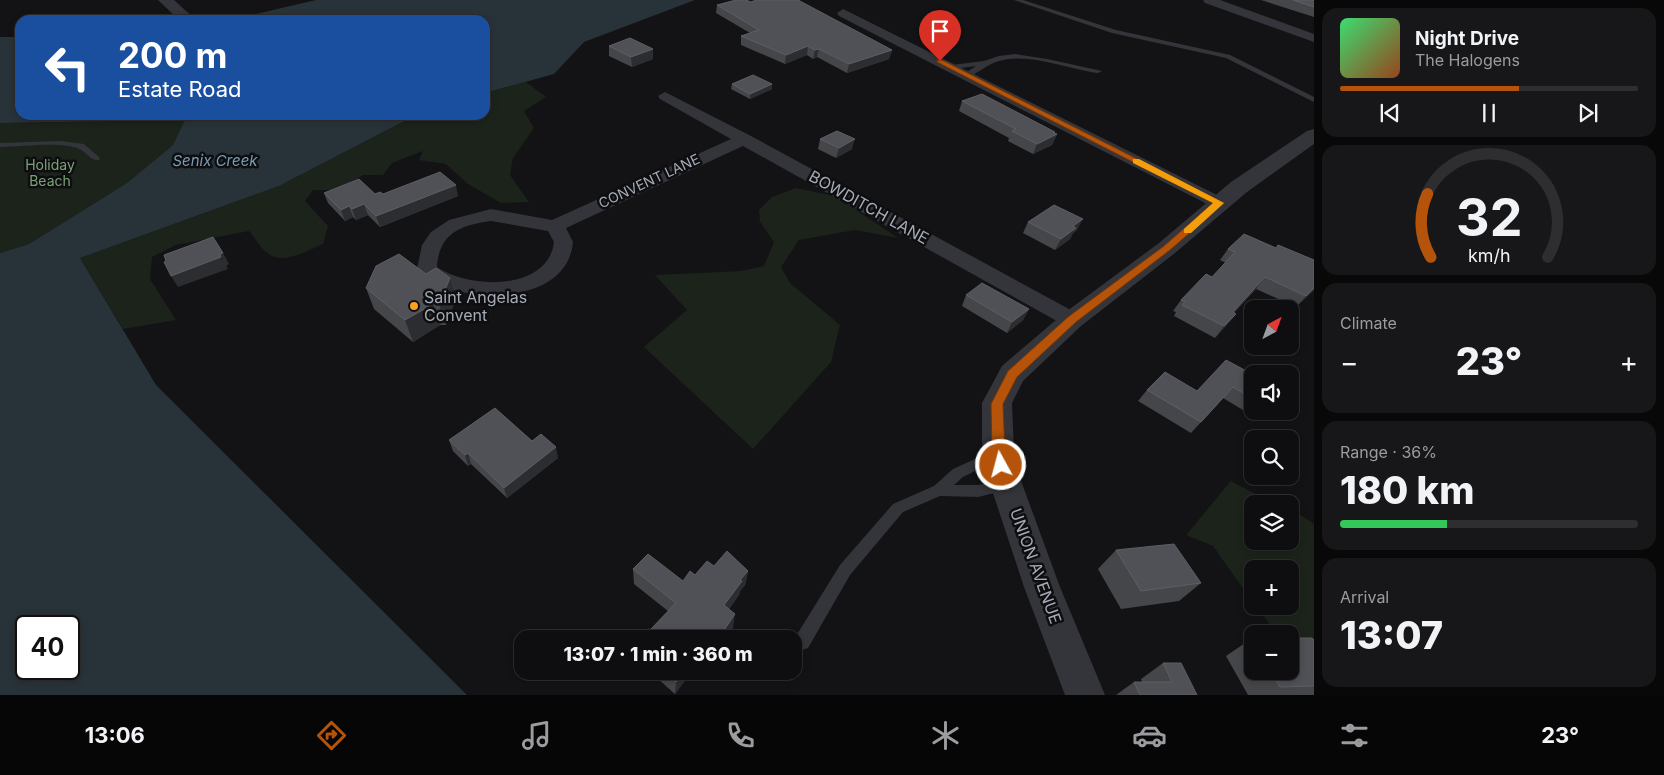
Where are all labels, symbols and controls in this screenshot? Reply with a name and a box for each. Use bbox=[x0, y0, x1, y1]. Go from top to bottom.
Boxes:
pin bbox=[919, 10, 961, 61]
icon: arrive bbox=[926, 17, 954, 45]
text: Night Drive bbox=[1415, 27, 1519, 50]
text: 200 m bbox=[118, 34, 227, 76]
icon: left bbox=[35, 35, 100, 100]
text: The Halogens bbox=[1415, 50, 1520, 70]
text: Estate Road bbox=[118, 76, 242, 102]
icon: previous bbox=[1376, 99, 1404, 127]
icon: pause bbox=[1475, 99, 1503, 127]
icon: next bbox=[1574, 99, 1602, 127]
street label: CONVENT LANE bbox=[596, 150, 702, 211]
water label: Senix Creek bbox=[172, 151, 258, 170]
park label: Holiday Beach bbox=[25, 156, 75, 189]
street label: BOWDITCH LANE bbox=[806, 166, 932, 248]
text: 32 bbox=[1456, 186, 1522, 249]
text: km/h bbox=[1468, 245, 1510, 266]
place label: Saint Angelas Convent bbox=[424, 287, 527, 325]
marker: Saint Angelas Convent bbox=[408, 300, 420, 312]
north arrow bbox=[1244, 300, 1299, 355]
map controls bbox=[1244, 300, 1299, 680]
text: Climate bbox=[1340, 313, 1397, 333]
text: 23° bbox=[1456, 338, 1522, 384]
text: − bbox=[1340, 345, 1359, 379]
text: + bbox=[1619, 345, 1638, 379]
button: sound bbox=[1244, 365, 1299, 420]
button: search bbox=[1244, 430, 1299, 485]
position arrow bbox=[974, 438, 1026, 490]
text: Range · 36% bbox=[1340, 442, 1437, 462]
text: 180 km bbox=[1340, 467, 1474, 513]
button: layers bbox=[1244, 495, 1299, 550]
street label: UNION AVENUE bbox=[1006, 506, 1066, 626]
button: + bbox=[1244, 560, 1299, 615]
text: Arrival bbox=[1340, 587, 1389, 607]
text: 13:07 bbox=[1340, 612, 1443, 658]
speed limit sign: 40 bbox=[15, 615, 80, 680]
button: − bbox=[1244, 625, 1299, 680]
text: 13:07 · 1 min · 360 m bbox=[563, 643, 753, 666]
icon: directions bbox=[314, 718, 349, 753]
icon: music bbox=[519, 718, 554, 753]
icon: phone bbox=[723, 718, 758, 753]
icon: climate bbox=[928, 718, 963, 753]
icon: car bbox=[1132, 718, 1167, 753]
icon: filters bbox=[1337, 718, 1372, 753]
text: 13:06 bbox=[85, 722, 145, 748]
text: 23° bbox=[1541, 722, 1579, 748]

